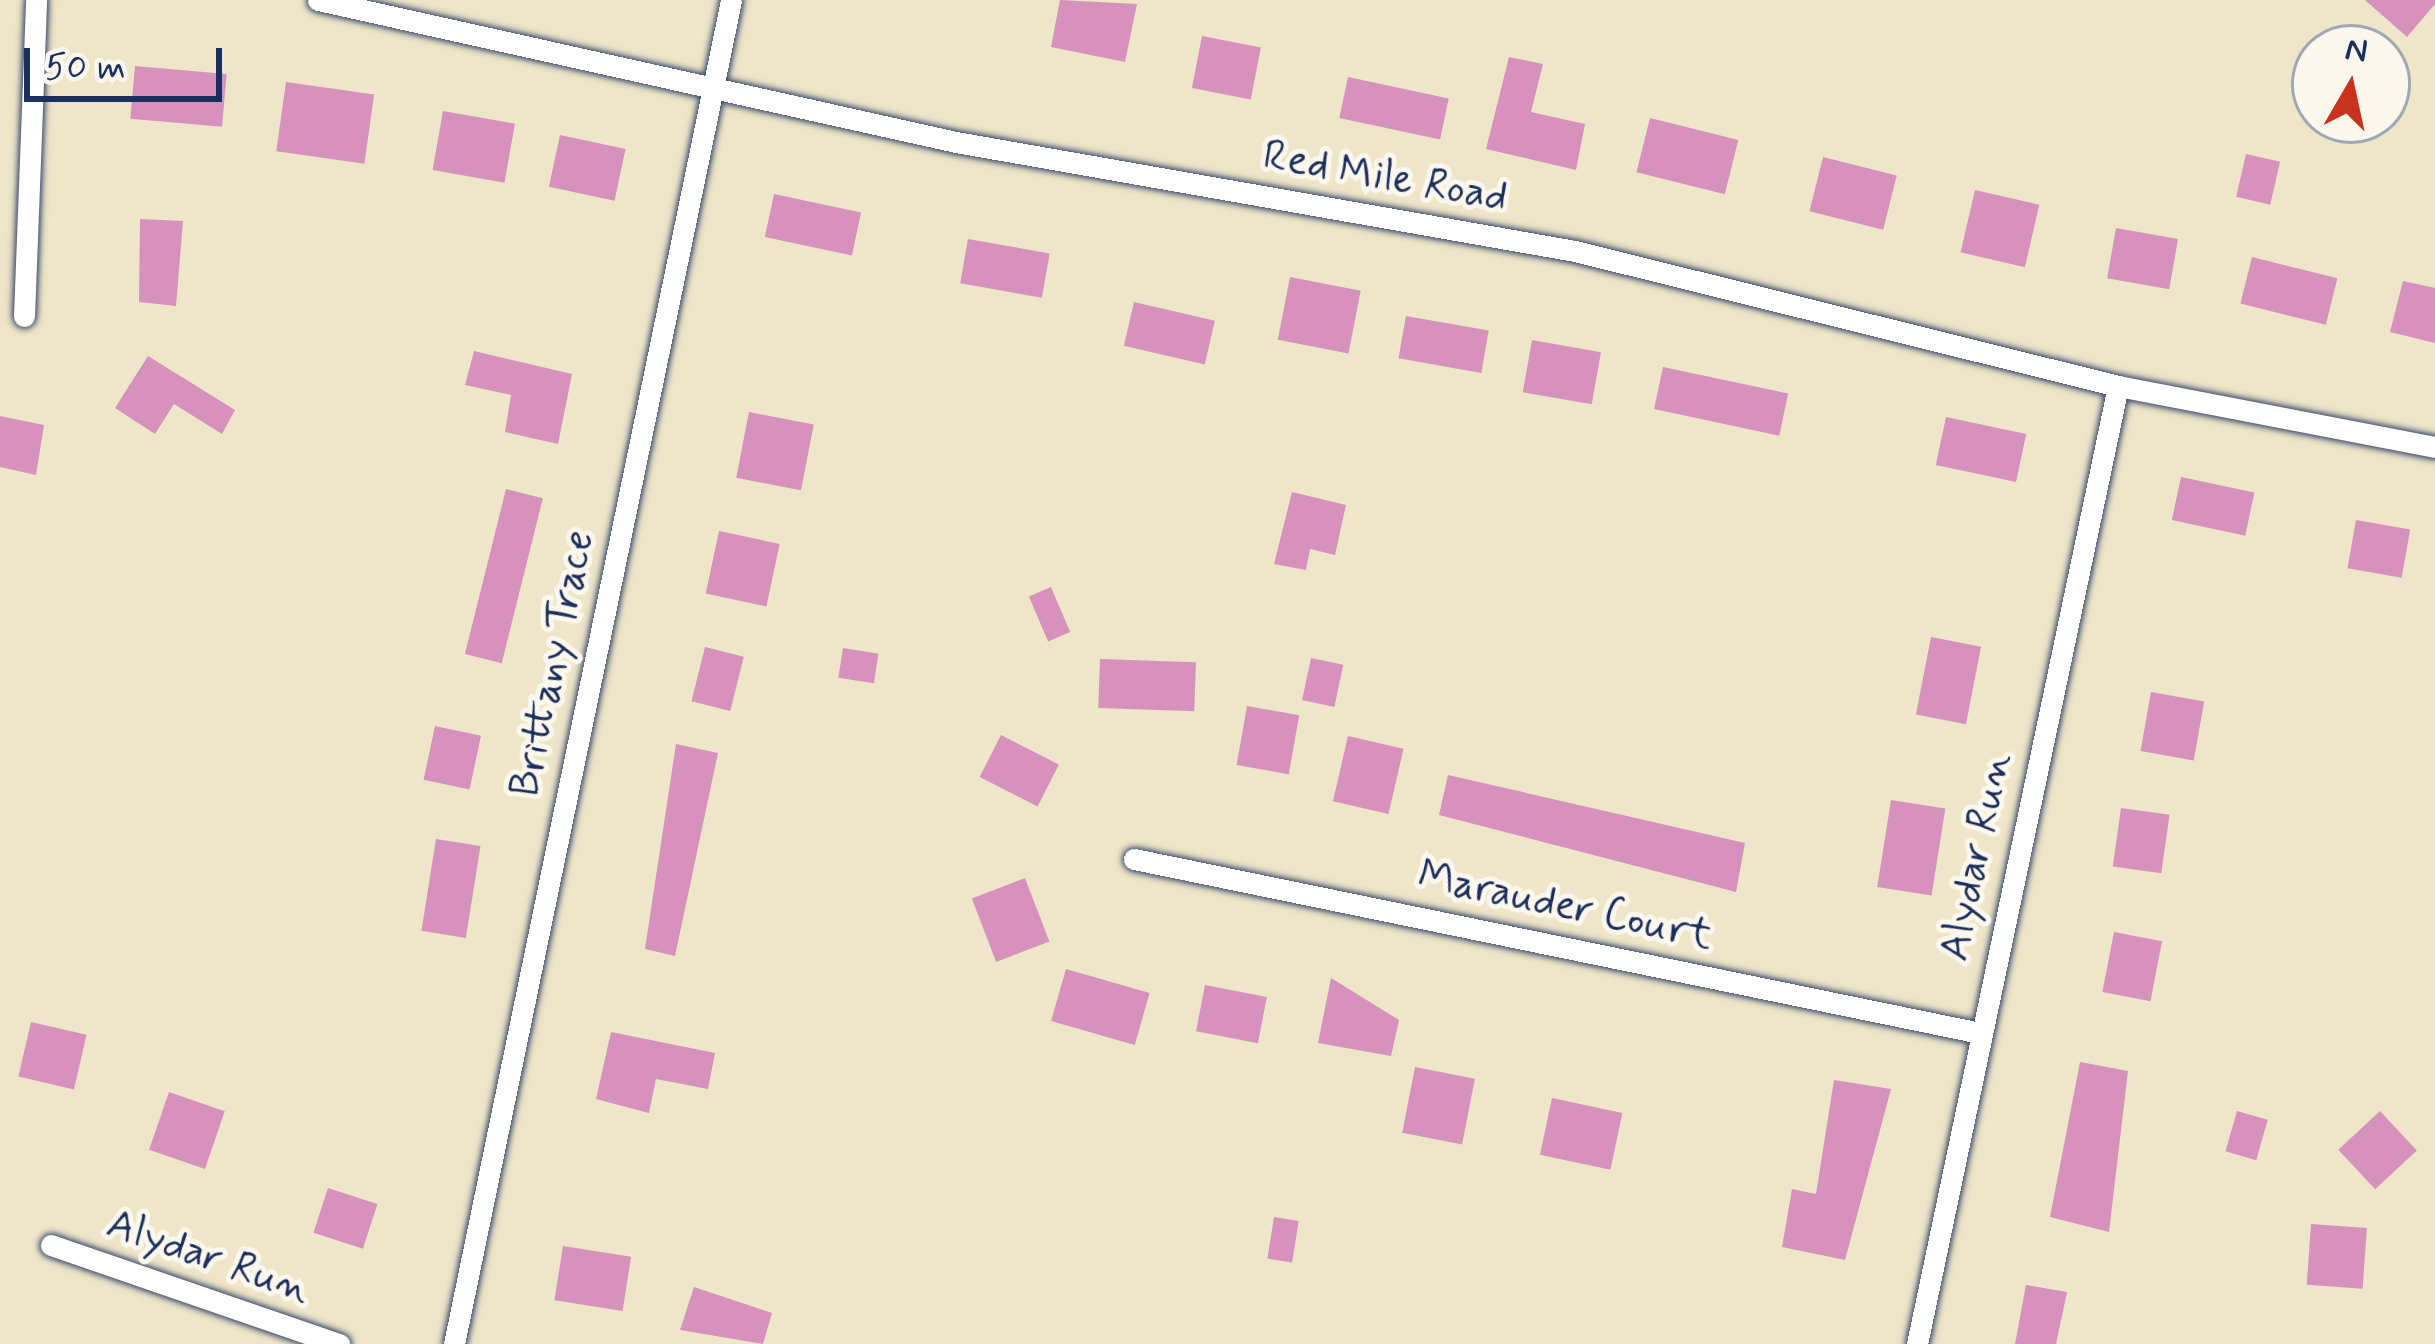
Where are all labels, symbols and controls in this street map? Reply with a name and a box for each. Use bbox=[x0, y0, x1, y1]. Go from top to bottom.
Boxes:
scale bar bbox=[30, 24, 228, 98]
north arrow bbox=[2291, 24, 2411, 144]
text: N bbox=[2342, 28, 2370, 75]
text: 50 m bbox=[45, 45, 126, 92]
street label: Red Mile Road bbox=[1258, 131, 1512, 225]
street label: Brittany Trace bbox=[502, 529, 606, 799]
street label: Alydar Run bbox=[1932, 755, 2022, 959]
street label: Marauder Court bbox=[1418, 852, 1712, 962]
street label: Alydar Run bbox=[106, 1202, 310, 1314]

